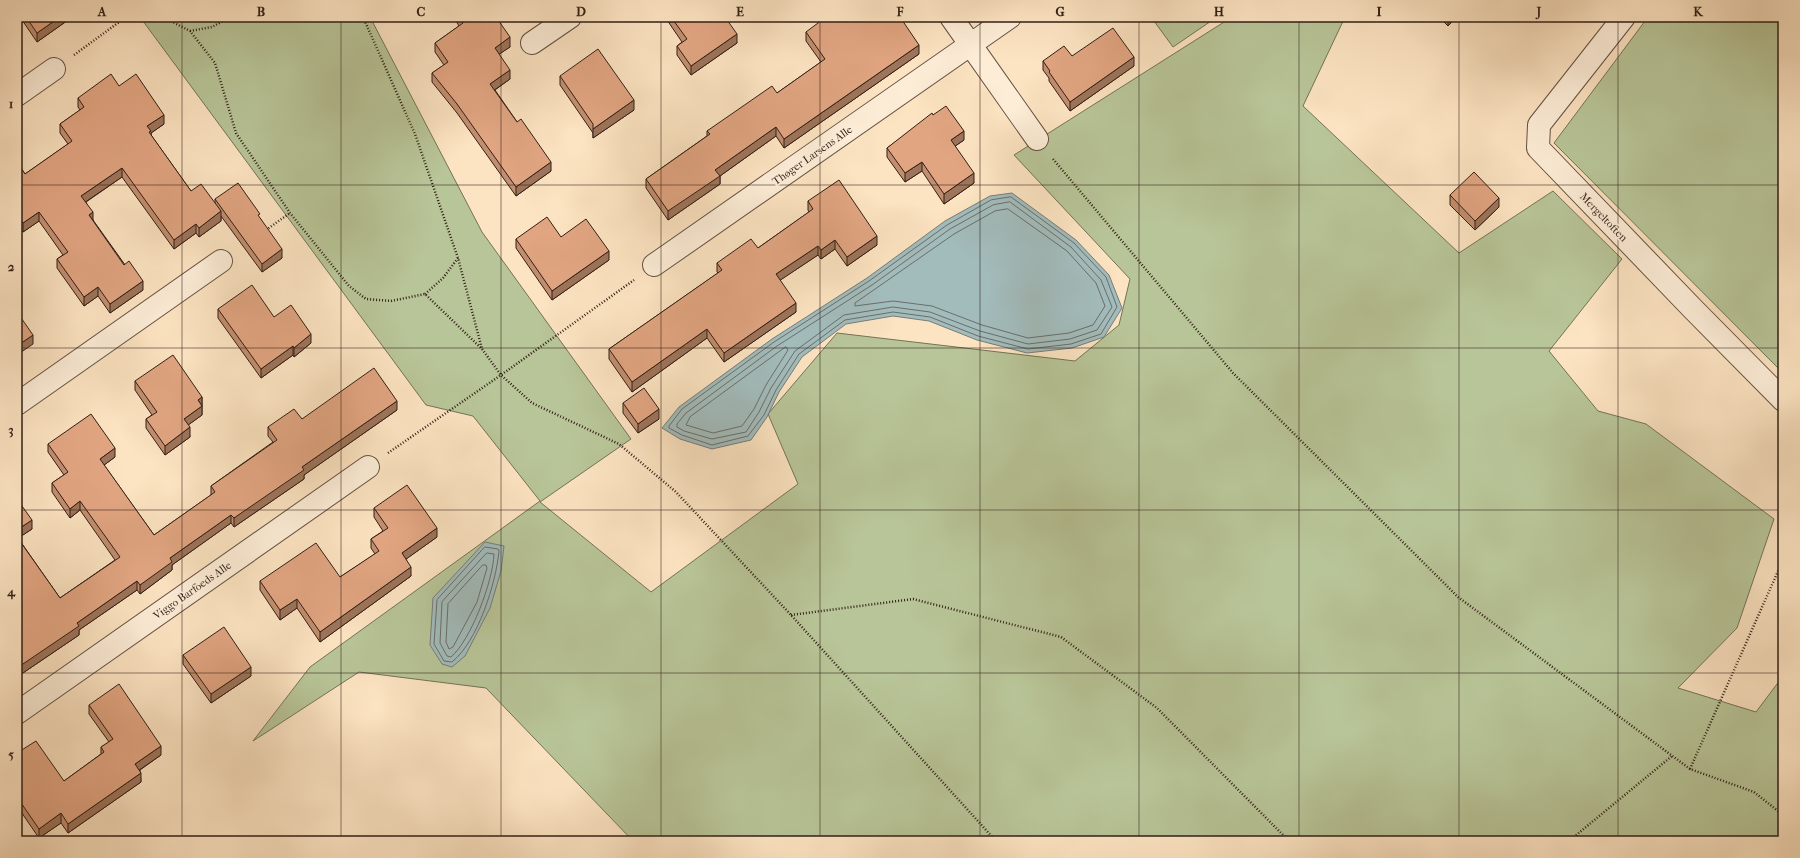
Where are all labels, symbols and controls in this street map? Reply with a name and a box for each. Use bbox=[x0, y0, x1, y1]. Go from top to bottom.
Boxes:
text: A bbox=[97, 4, 107, 19]
text: B bbox=[257, 4, 266, 19]
text: C bbox=[417, 4, 426, 19]
text: D bbox=[576, 4, 586, 19]
text: E bbox=[736, 4, 744, 19]
text: F bbox=[896, 4, 904, 19]
text: G bbox=[1055, 4, 1065, 19]
text: H bbox=[1214, 4, 1225, 19]
text: I bbox=[1376, 4, 1382, 19]
text: J bbox=[1535, 4, 1542, 20]
text: K bbox=[1693, 4, 1704, 19]
text: 1 bbox=[9, 96, 14, 111]
street label: Thøger Larsens Alle bbox=[770, 123, 855, 188]
street label: Mergeltoften bbox=[1577, 190, 1631, 245]
text: 2 bbox=[8, 259, 15, 274]
text: 3 bbox=[8, 422, 14, 438]
street label: Viggo Barfoeds Alle bbox=[150, 558, 234, 623]
text: 4 bbox=[6, 584, 16, 600]
text: 5 bbox=[8, 747, 14, 762]

